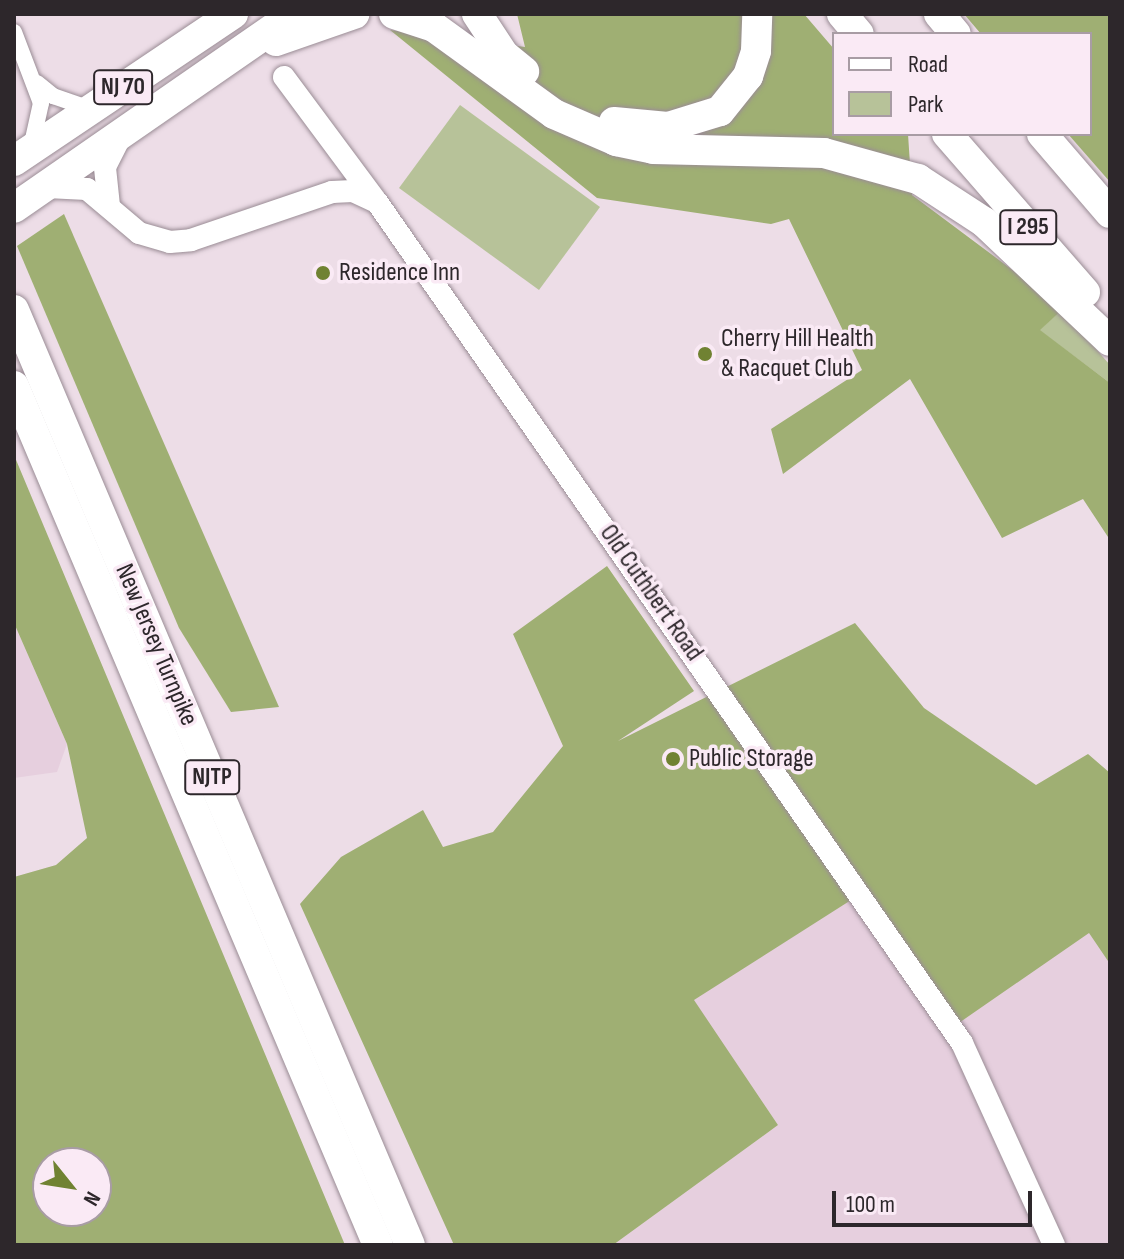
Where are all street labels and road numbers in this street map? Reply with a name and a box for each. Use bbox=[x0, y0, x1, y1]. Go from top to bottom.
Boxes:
road number: NJ 70 bbox=[93, 67, 153, 107]
road number: I 295 bbox=[998, 207, 1058, 247]
street label: Old Cuthbert Road bbox=[592, 519, 710, 667]
street label: New Jersey Turnpike bbox=[108, 559, 204, 731]
road number: NJTP bbox=[184, 757, 240, 797]

